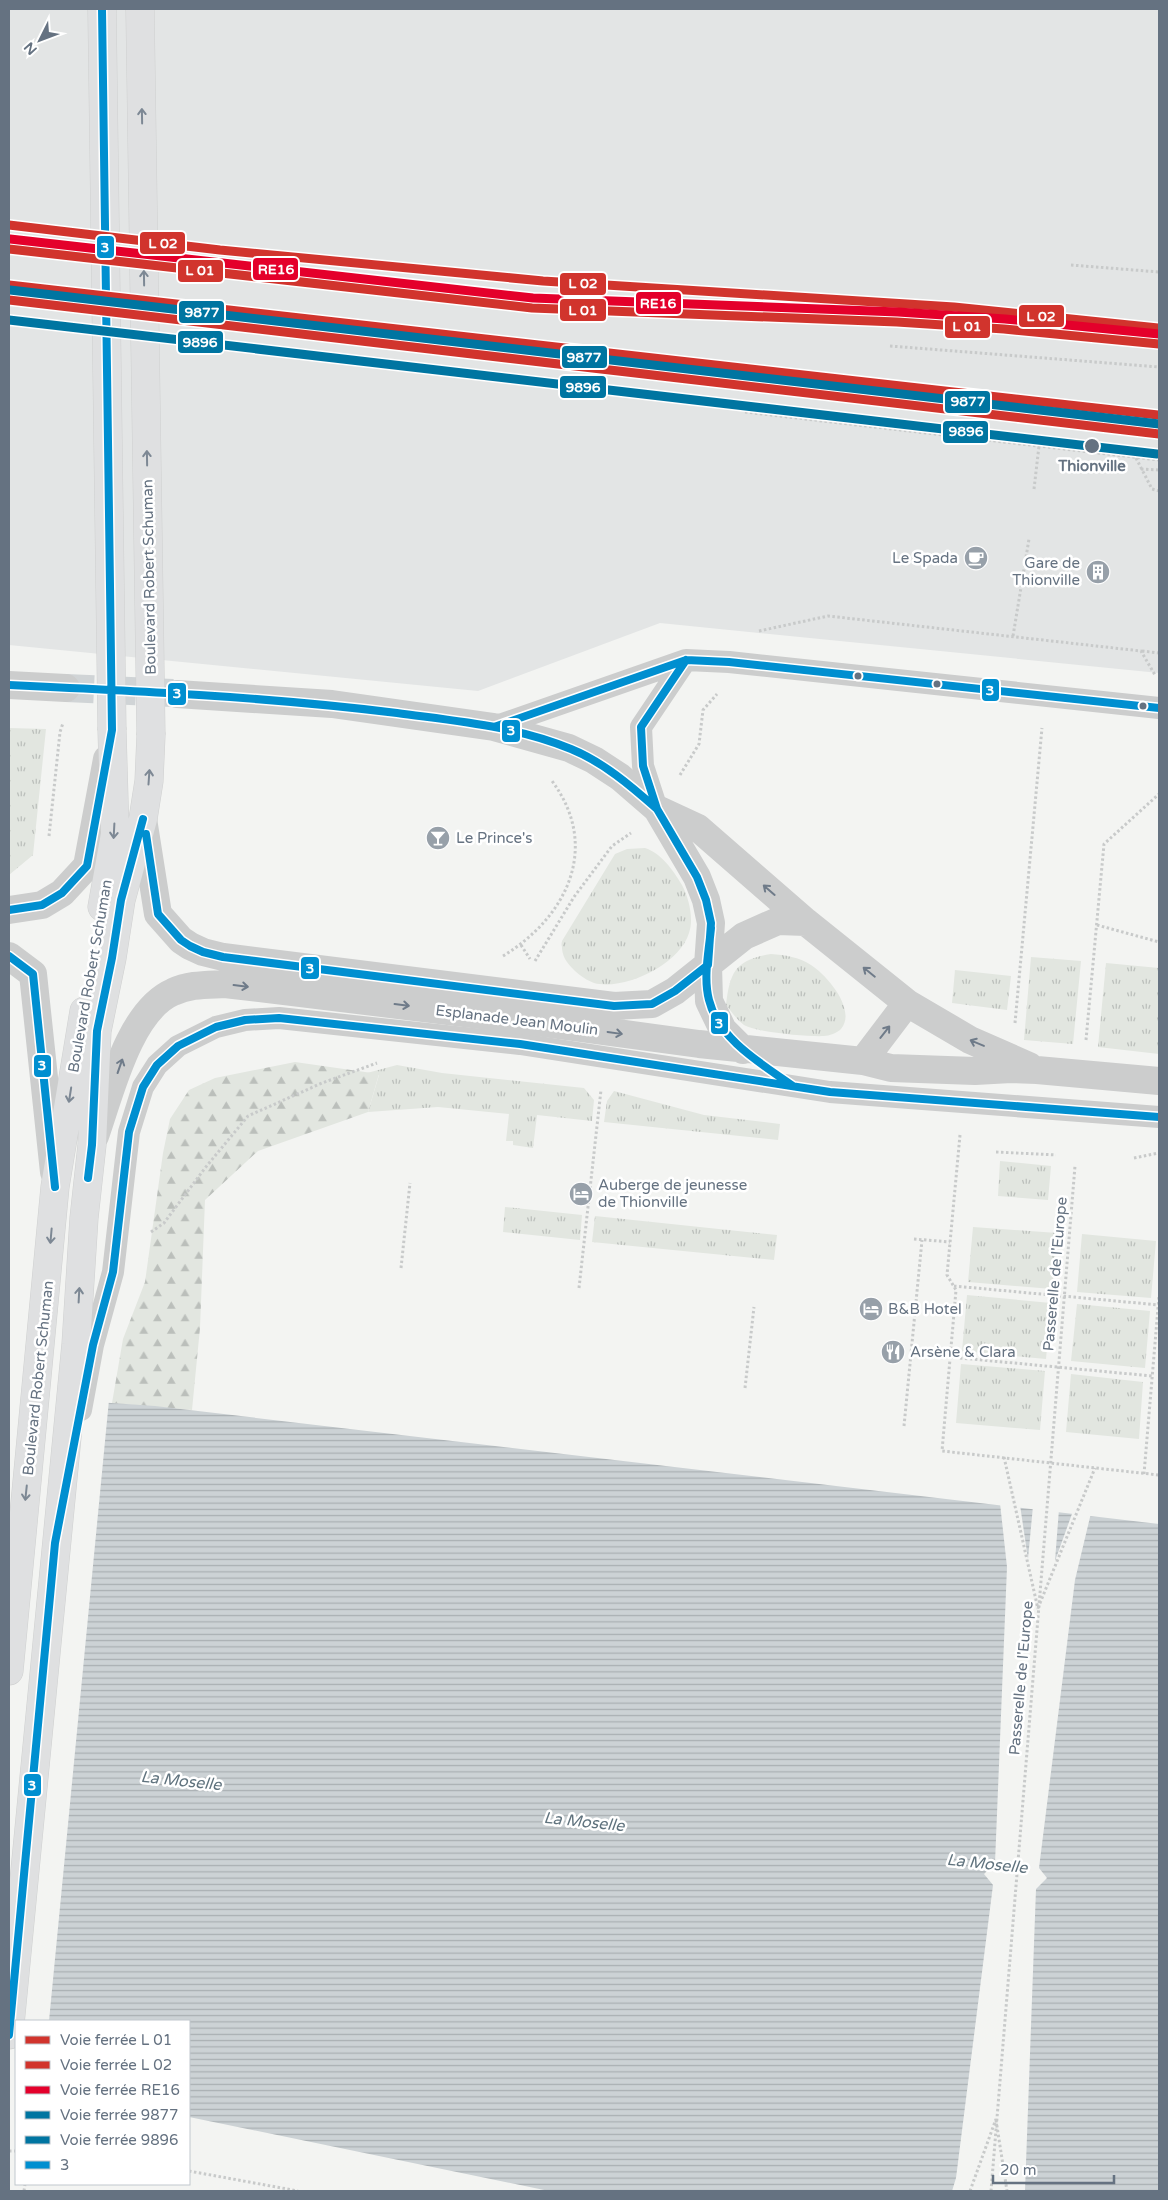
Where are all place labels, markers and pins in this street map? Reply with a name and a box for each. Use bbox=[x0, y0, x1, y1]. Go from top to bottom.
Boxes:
marker: Thionville bbox=[1083, 437, 1101, 455]
place label: Thionville bbox=[1057, 457, 1126, 475]
cafe icon: Le Spada bbox=[963, 545, 989, 571]
place label: Le Spada bbox=[892, 549, 958, 567]
place label: Gare de Thionville bbox=[1012, 554, 1080, 589]
building icon: Gare de Thionville bbox=[1085, 559, 1111, 585]
unlabelled marker bbox=[853, 671, 863, 681]
unlabelled marker bbox=[932, 679, 942, 689]
unlabelled marker bbox=[1138, 701, 1148, 711]
bar icon: Le Prince's bbox=[425, 825, 451, 851]
place label: Le Prince's bbox=[456, 829, 533, 847]
place label: Auberge de jeunesse de Thionville bbox=[598, 1176, 747, 1211]
hotel icon: Auberge de jeunesse de Thionville bbox=[568, 1181, 594, 1207]
hotel icon: B&B Hotel bbox=[858, 1296, 884, 1322]
place label: B&B Hotel bbox=[888, 1300, 962, 1318]
restaurant icon: Arsène & Clara bbox=[880, 1339, 906, 1365]
place label: Arsène & Clara bbox=[910, 1343, 1016, 1361]

